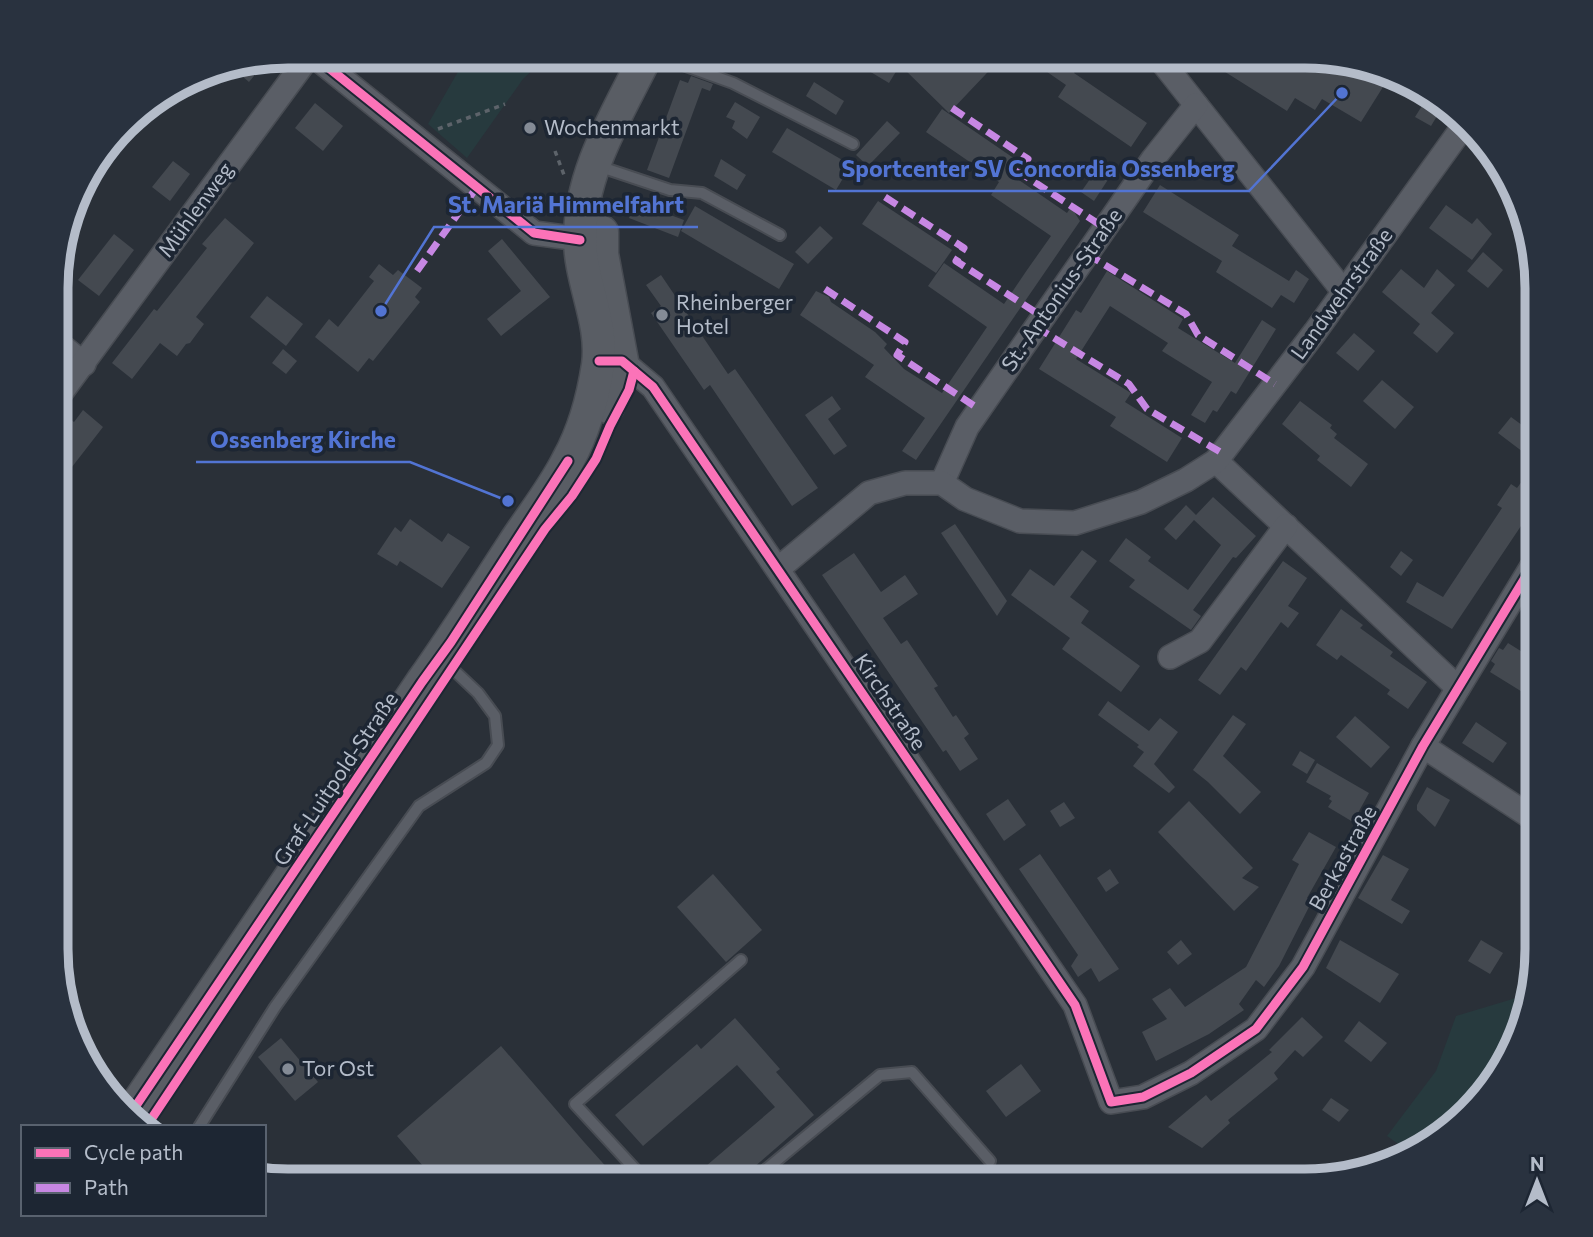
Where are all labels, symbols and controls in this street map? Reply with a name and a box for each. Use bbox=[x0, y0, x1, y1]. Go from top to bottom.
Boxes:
place label: Wochenmarkt bbox=[544, 114, 680, 139]
marker: Wochenmarkt bbox=[522, 120, 538, 136]
callout: Sportcenter SV Concordia Ossenberg bbox=[828, 147, 1249, 191]
text: Sportcenter SV Concordia Ossenberg bbox=[841, 154, 1235, 182]
street label: Mühlenweg bbox=[152, 157, 237, 261]
callout: St. Mariä Himmelfahrt bbox=[434, 183, 698, 227]
text: St. Mariä Himmelfahrt bbox=[448, 190, 684, 218]
street label: St.-Antonius-Straße bbox=[995, 203, 1126, 375]
street label: Landwehrstraße bbox=[1285, 223, 1397, 363]
place label: Rheinberger Hotel bbox=[676, 289, 793, 338]
marker: Rheinberger Hotel bbox=[654, 307, 670, 323]
callout: Ossenberg Kirche bbox=[196, 418, 410, 462]
text: Ossenberg Kirche bbox=[210, 425, 396, 453]
street label: Kirchstraße bbox=[850, 648, 933, 754]
street label: Graf-Luitpold-Straße bbox=[267, 687, 402, 870]
street label: Berkastraße bbox=[1303, 800, 1381, 914]
place label: Tor Ost bbox=[302, 1055, 374, 1080]
marker: Tor Ost bbox=[280, 1061, 296, 1077]
legend bbox=[21, 1125, 266, 1216]
text: Cycle path bbox=[84, 1139, 183, 1164]
north arrow bbox=[1502, 1146, 1572, 1216]
text: N bbox=[1530, 1152, 1544, 1175]
text: Path bbox=[84, 1174, 129, 1199]

